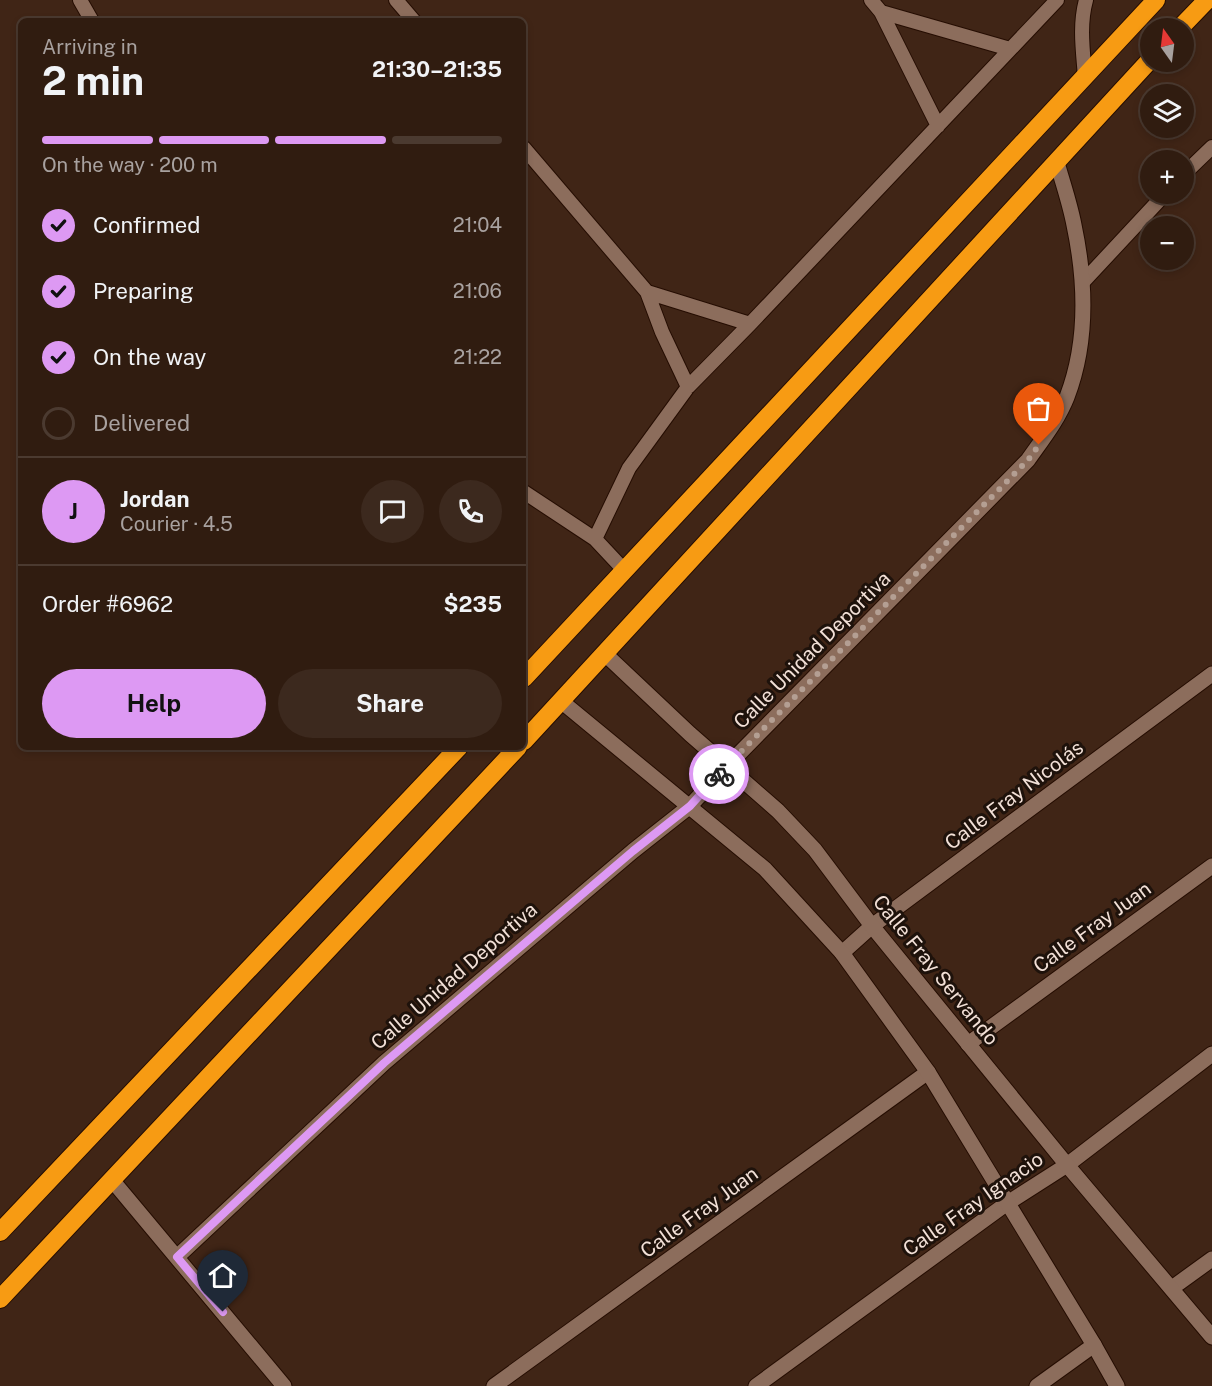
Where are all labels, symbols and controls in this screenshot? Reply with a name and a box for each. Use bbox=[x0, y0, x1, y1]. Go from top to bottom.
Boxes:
north arrow bbox=[1140, 18, 1194, 72]
map controls bbox=[1140, 18, 1194, 270]
text: Arriving in bbox=[42, 35, 137, 59]
text: 21:30–21:35 bbox=[372, 56, 502, 82]
text: 2 min bbox=[42, 58, 144, 104]
button: layers bbox=[1140, 84, 1194, 138]
button: + bbox=[1140, 150, 1194, 204]
text: On the way · 200 m bbox=[42, 153, 218, 177]
icon: check bbox=[42, 209, 75, 242]
text: Confirmed bbox=[93, 212, 200, 238]
text: 21:04 bbox=[453, 213, 502, 237]
button: − bbox=[1140, 216, 1194, 270]
icon: check bbox=[42, 275, 75, 308]
text: Preparing bbox=[93, 278, 194, 304]
text: 21:06 bbox=[453, 279, 502, 303]
icon: check bbox=[42, 341, 75, 374]
text: On the way bbox=[93, 344, 206, 370]
text: 21:22 bbox=[453, 345, 502, 369]
pin bbox=[1013, 383, 1064, 445]
icon: bag bbox=[1022, 392, 1055, 425]
text: Delivered bbox=[93, 410, 190, 436]
button: chat bbox=[361, 480, 424, 543]
button: phone bbox=[439, 480, 502, 543]
text: Jordan bbox=[120, 486, 189, 512]
text: J bbox=[69, 498, 78, 524]
text: Courier · 4.5 bbox=[120, 512, 233, 536]
street label: Calle Unidad Deportiva bbox=[729, 567, 895, 733]
text: Order #6962 bbox=[42, 591, 173, 617]
text: $235 bbox=[444, 591, 502, 617]
button: Help bbox=[42, 669, 266, 738]
button: Share bbox=[278, 669, 502, 738]
street label: Calle Fray Nicolás bbox=[940, 735, 1088, 855]
courier bbox=[689, 744, 749, 804]
icon: bike bbox=[703, 758, 736, 791]
street label: Calle Fray Juan bbox=[1028, 876, 1156, 978]
street label: Calle Fray Servando bbox=[868, 890, 1004, 1050]
street label: Calle Unidad Deportiva bbox=[366, 897, 542, 1055]
street label: Calle Fray Ignacio bbox=[898, 1147, 1048, 1261]
street label: Calle Fray Juan bbox=[635, 1161, 763, 1263]
pin bbox=[197, 1250, 248, 1312]
icon: home bbox=[206, 1259, 239, 1292]

